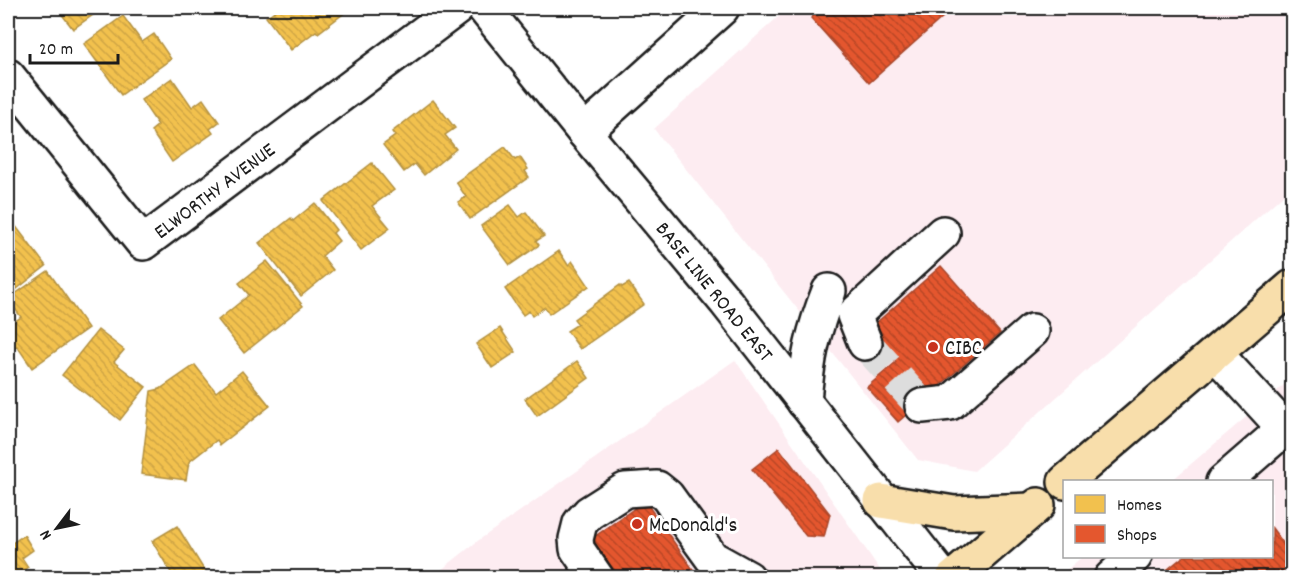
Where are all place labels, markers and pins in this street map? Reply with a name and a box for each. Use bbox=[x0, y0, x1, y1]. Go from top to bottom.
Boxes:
place label: CIBC bbox=[945, 335, 982, 365]
marker: CIBC bbox=[926, 340, 940, 354]
place label: McDonald's bbox=[649, 512, 737, 542]
marker: McDonald's bbox=[630, 517, 644, 531]

